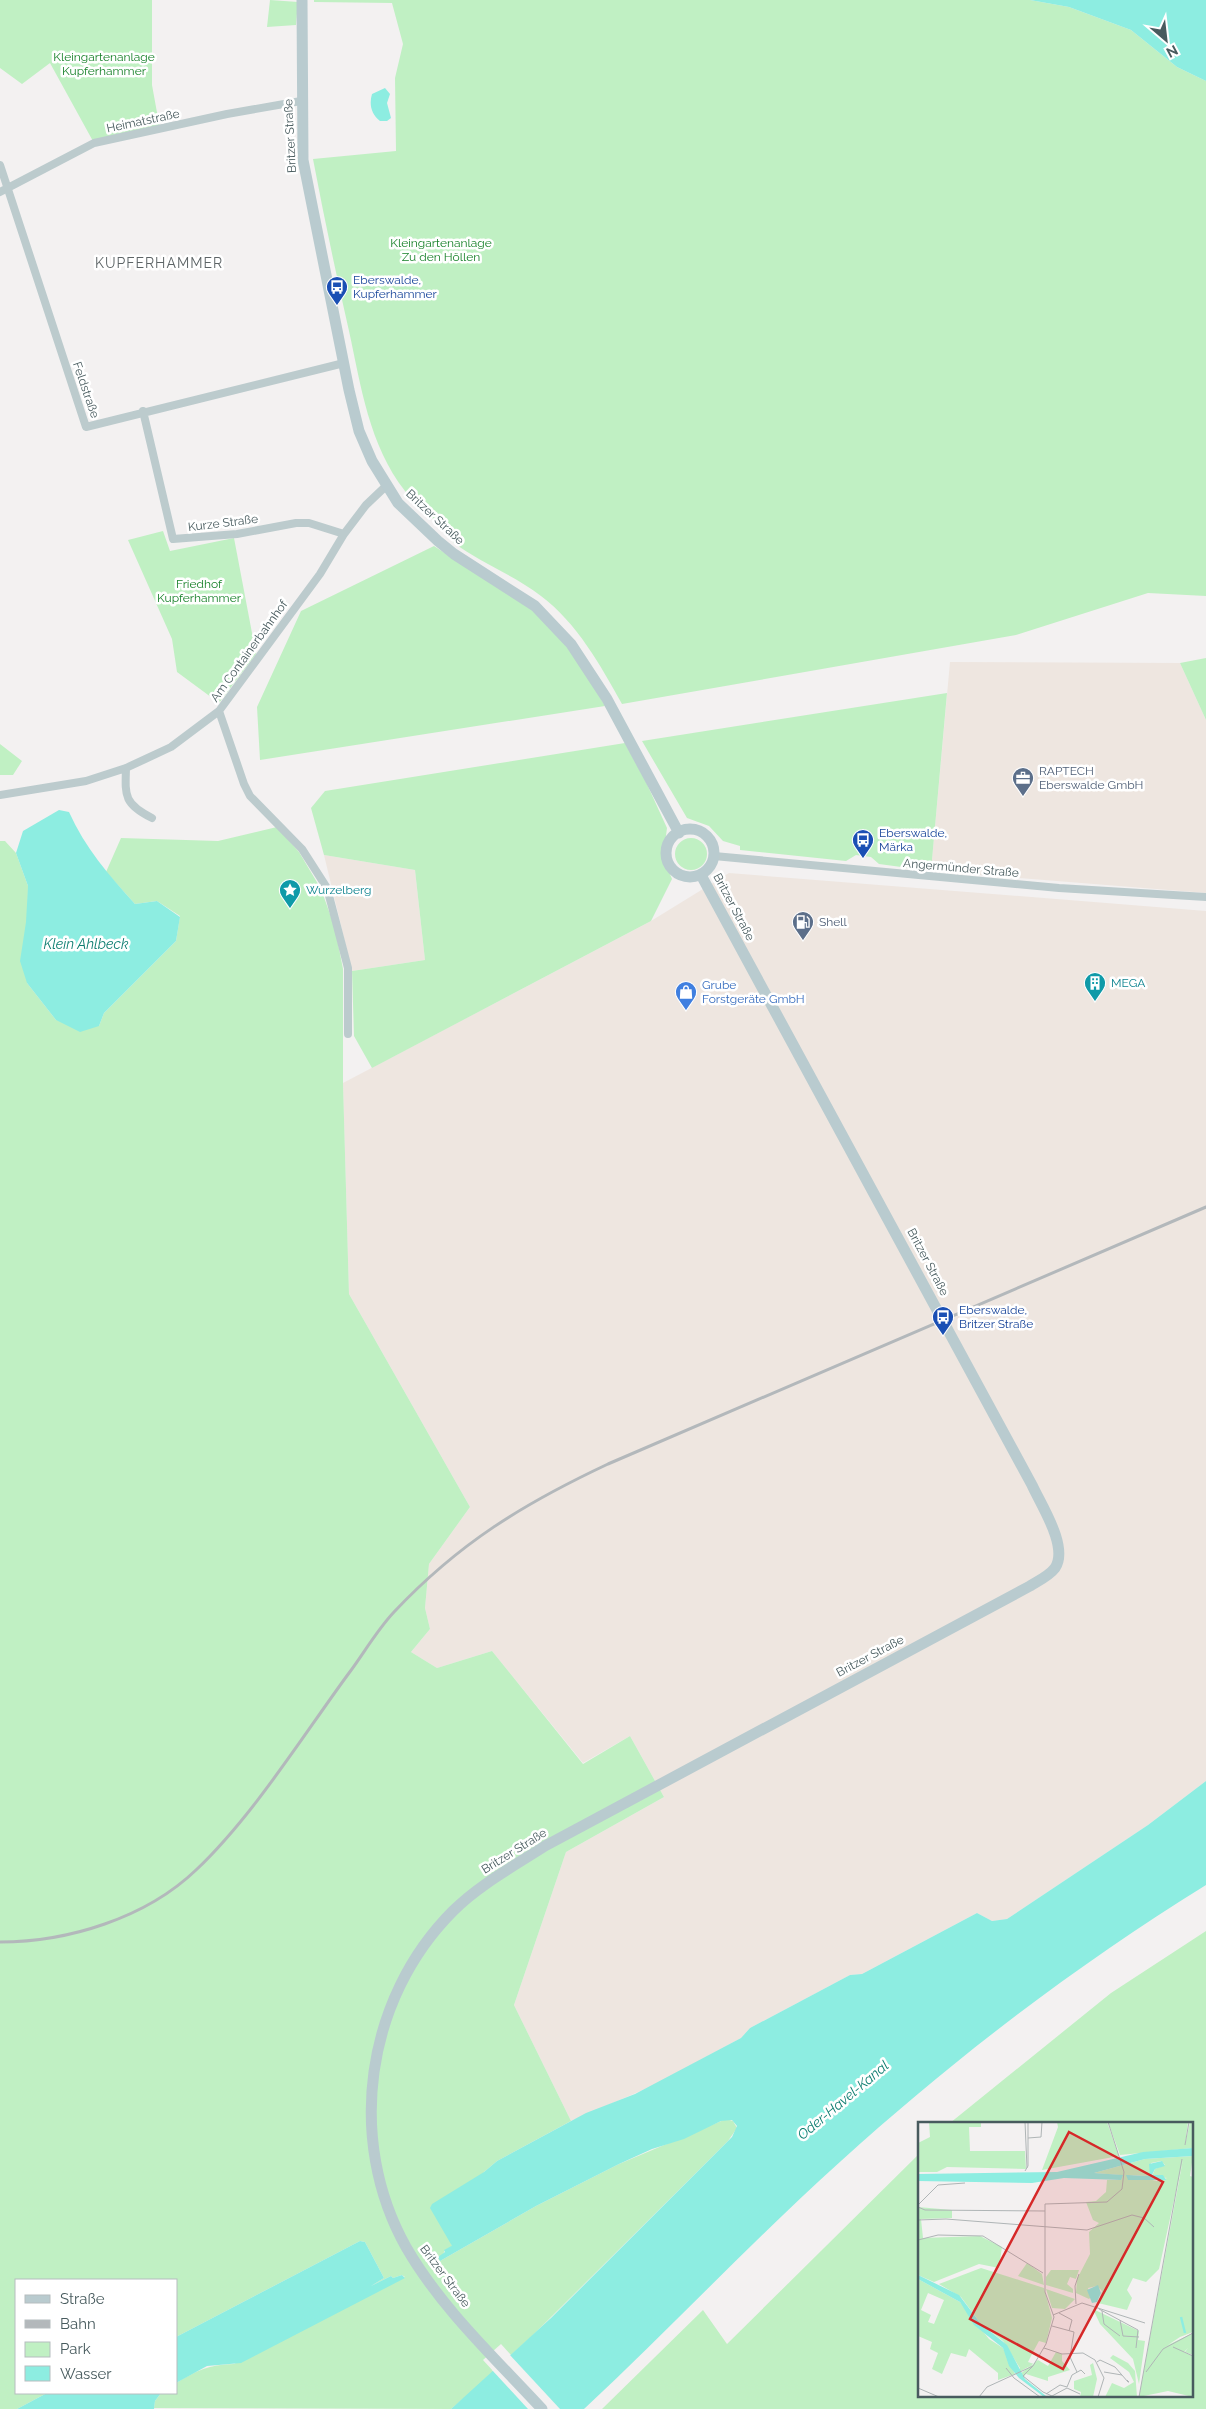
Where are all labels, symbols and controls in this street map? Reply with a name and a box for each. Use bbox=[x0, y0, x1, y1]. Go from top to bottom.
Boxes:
north arrow bbox=[1141, 15, 1191, 65]
text: N bbox=[1164, 42, 1181, 61]
park label: Kleingartenanlage Kupferhammer bbox=[53, 50, 155, 78]
street label: Britzer Straße bbox=[281, 99, 299, 173]
street label: Heimatstraße bbox=[105, 106, 181, 136]
park label: Kleingartenanlage Zu den Höllen bbox=[390, 236, 492, 264]
district label: KUPFERHAMMER bbox=[95, 255, 223, 271]
place label: Eberswalde, Kupferhammer bbox=[353, 273, 438, 301]
bus stop icon: Eberswalde, Kupferhammer bbox=[325, 275, 349, 306]
street label: Feldstraße bbox=[70, 360, 102, 420]
street label: Britzer Straße bbox=[403, 487, 467, 547]
street label: Kurze Straße bbox=[187, 512, 259, 534]
park label: Friedhof Kupferhammer bbox=[157, 577, 242, 605]
street label: Am Containerbahnhof bbox=[208, 597, 291, 704]
place label: RAPTECH Eberswalde GmbH bbox=[1039, 764, 1143, 792]
office icon: RAPTECH Eberswalde GmbH bbox=[1011, 766, 1035, 797]
place label: Eberswalde, Märka bbox=[879, 826, 947, 854]
bus stop icon: Eberswalde, Märka bbox=[851, 828, 875, 859]
street label: Angermünder Straße bbox=[903, 856, 1019, 880]
street label: Britzer Straße bbox=[710, 871, 758, 943]
place icon: Wurzelberg bbox=[278, 878, 302, 909]
place label: Wurzelberg bbox=[306, 883, 371, 897]
fuel station icon: Shell bbox=[791, 910, 815, 941]
place label: Shell bbox=[819, 915, 848, 929]
water label: Klein Ahlbeck bbox=[44, 936, 129, 952]
building icon: MEGA bbox=[1083, 971, 1107, 1002]
place label: MEGA bbox=[1111, 976, 1145, 990]
place label: Grube Forstgeräte GmbH bbox=[702, 978, 805, 1006]
shop icon: Grube Forstgeräte GmbH bbox=[674, 980, 698, 1011]
street label: Britzer Straße bbox=[904, 1226, 952, 1298]
place label: Eberswalde, Britzer Straße bbox=[959, 1303, 1033, 1331]
bus stop icon: Eberswalde, Britzer Straße bbox=[931, 1305, 955, 1336]
street label: Britzer Straße bbox=[834, 1632, 906, 1680]
street label: Britzer Straße bbox=[479, 1825, 549, 1877]
water label: Oder-Havel-Kanal bbox=[794, 2057, 892, 2143]
inset map bbox=[918, 2122, 1194, 2396]
street label: Britzer Straße bbox=[417, 2242, 473, 2310]
legend bbox=[15, 2279, 178, 2394]
text: Straße bbox=[60, 2290, 105, 2308]
text: Bahn bbox=[60, 2315, 96, 2333]
text: Park bbox=[60, 2340, 91, 2358]
text: Wasser bbox=[60, 2365, 112, 2383]

